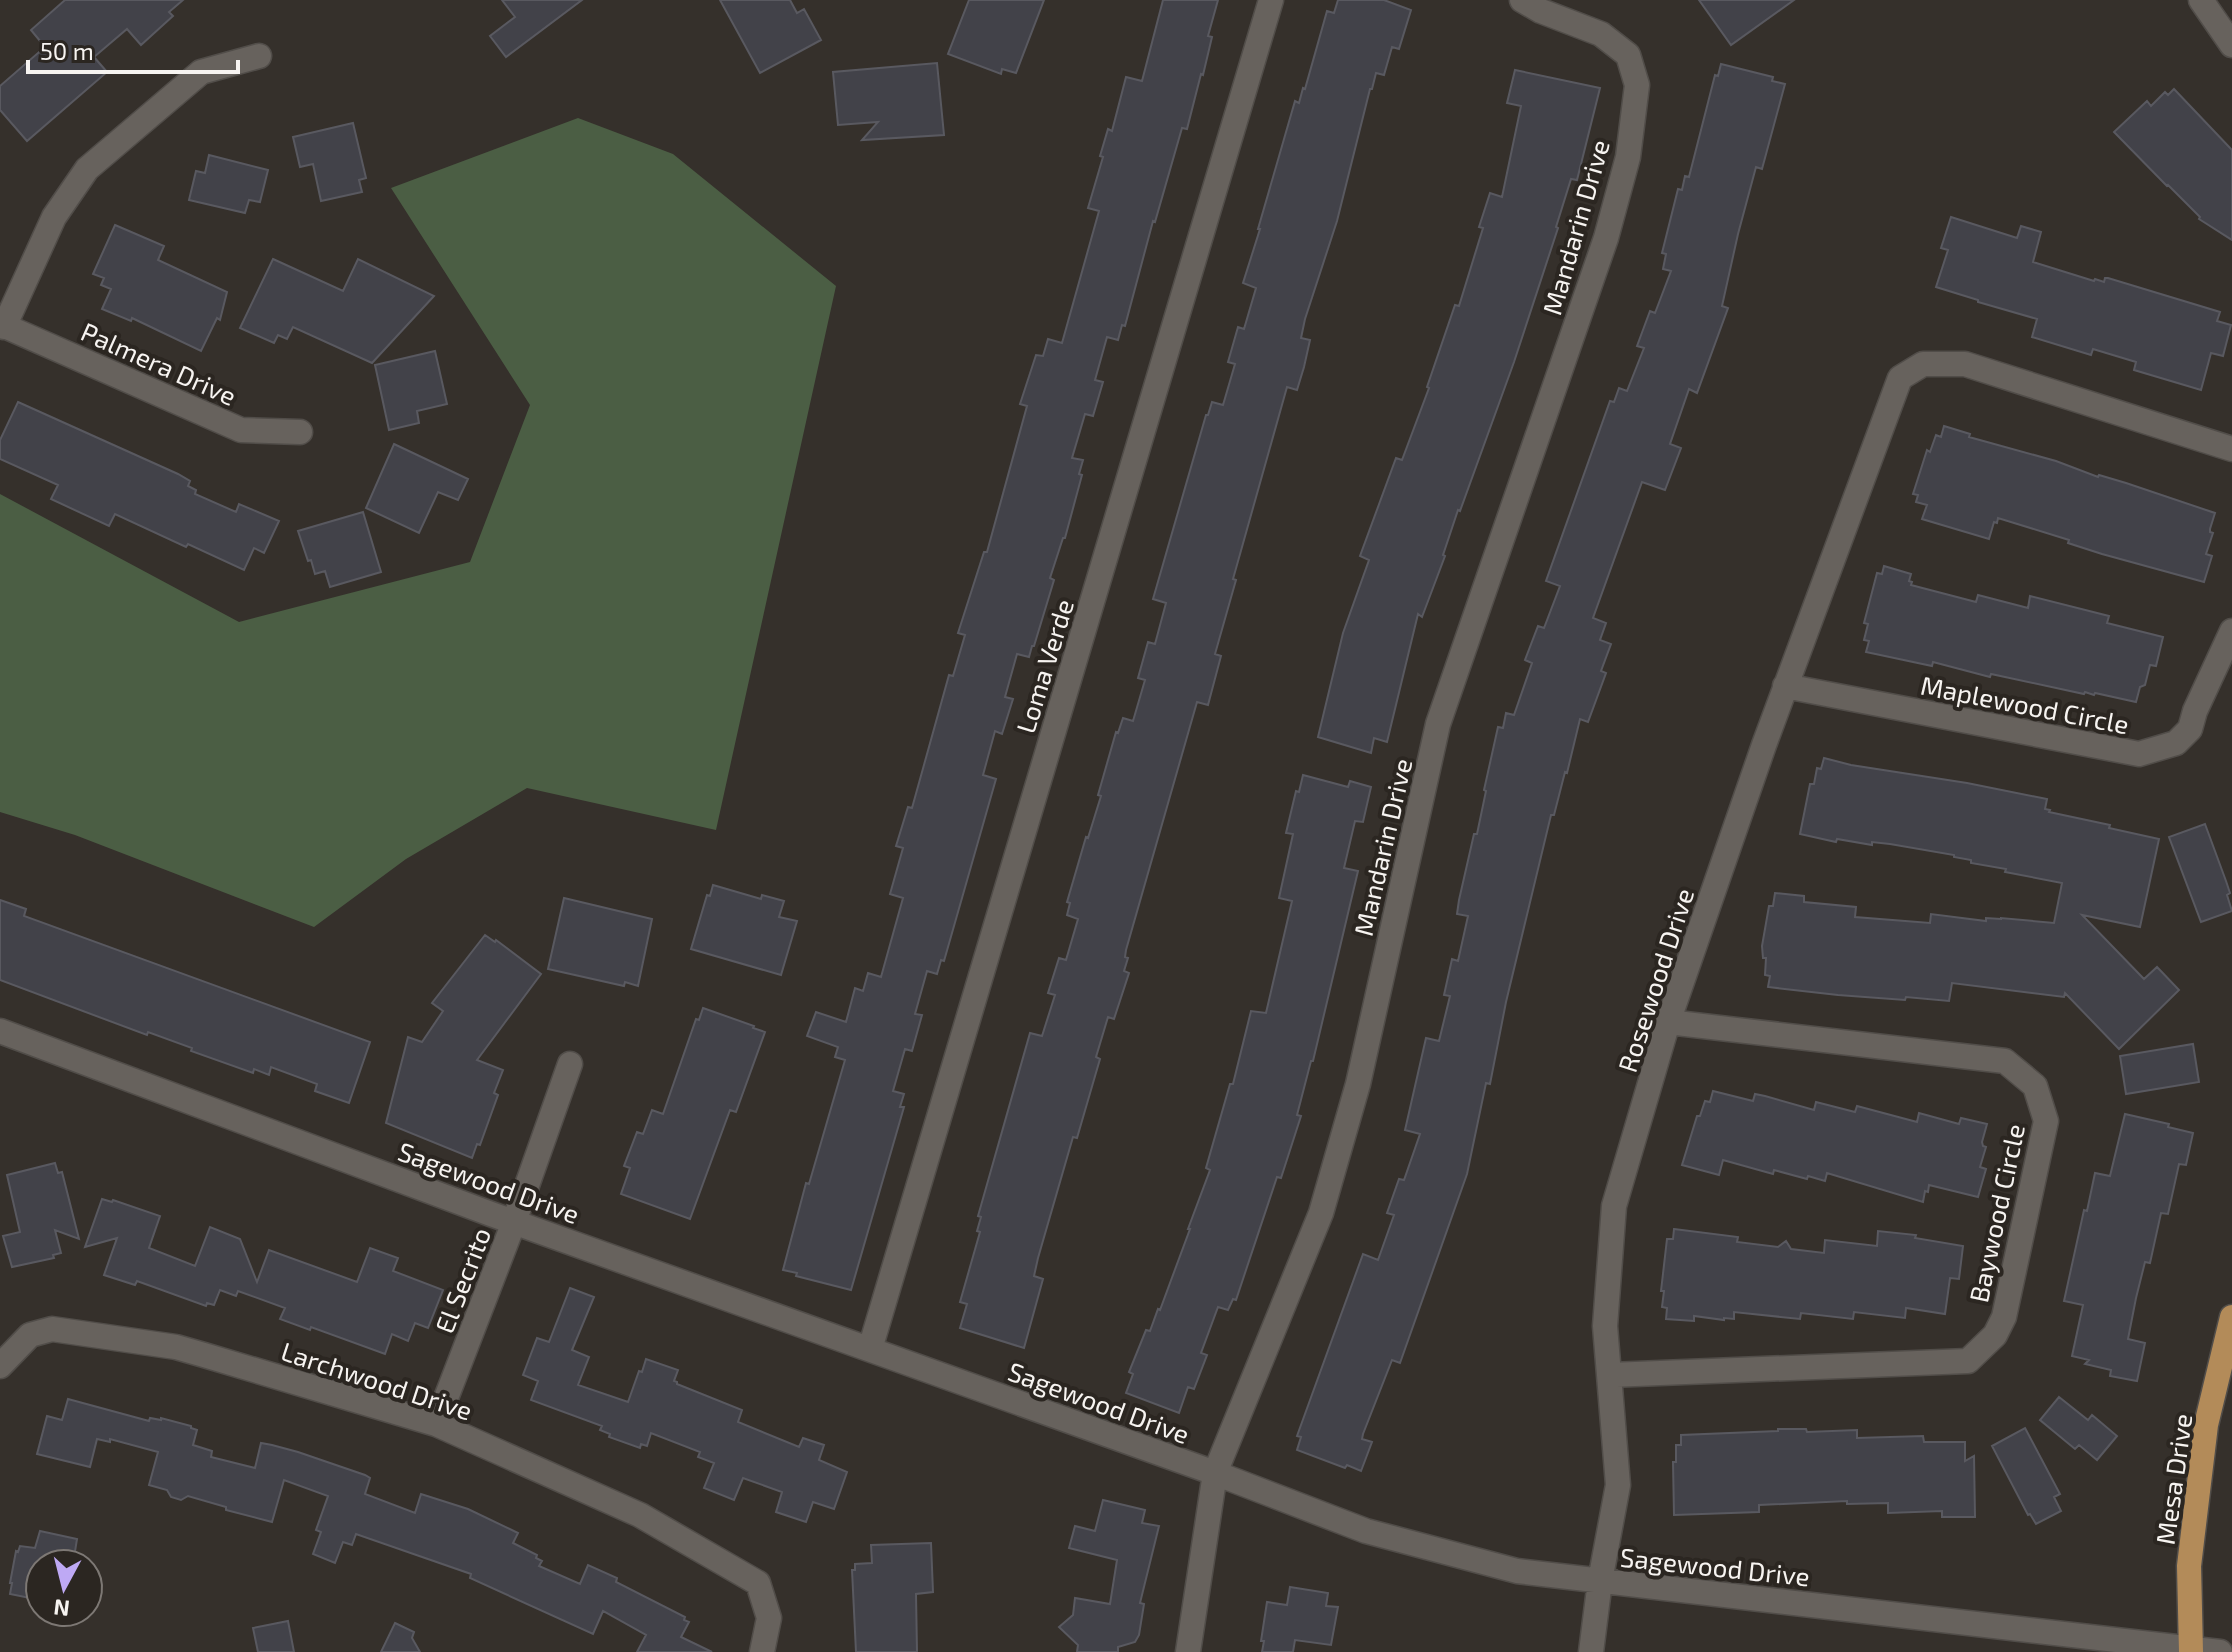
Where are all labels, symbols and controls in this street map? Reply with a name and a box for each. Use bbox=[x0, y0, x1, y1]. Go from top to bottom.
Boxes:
scale bar bbox=[28, 24, 238, 74]
text: 50 m bbox=[40, 36, 94, 65]
street label: Mandarin Drive bbox=[1535, 136, 1615, 318]
street label: Palmera Drive bbox=[77, 315, 241, 411]
street label: Loma Verde bbox=[1009, 595, 1079, 737]
street label: Maplewood Circle bbox=[1918, 669, 2132, 739]
street label: Mandarin Drive bbox=[1347, 755, 1417, 939]
street label: Rosewood Drive bbox=[1611, 884, 1699, 1076]
street label: Baywood Circle bbox=[1962, 1121, 2030, 1305]
street label: Sagewood Drive bbox=[394, 1135, 584, 1229]
street label: El Secrito bbox=[428, 1223, 496, 1337]
street label: Larchwood Drive bbox=[278, 1335, 476, 1425]
street label: Sagewood Drive bbox=[1004, 1355, 1194, 1449]
street label: Mesa Drive bbox=[2148, 1412, 2198, 1546]
street label: Sagewood Drive bbox=[1619, 1541, 1811, 1591]
north arrow bbox=[24, 1548, 104, 1628]
text: N bbox=[52, 1595, 71, 1623]

